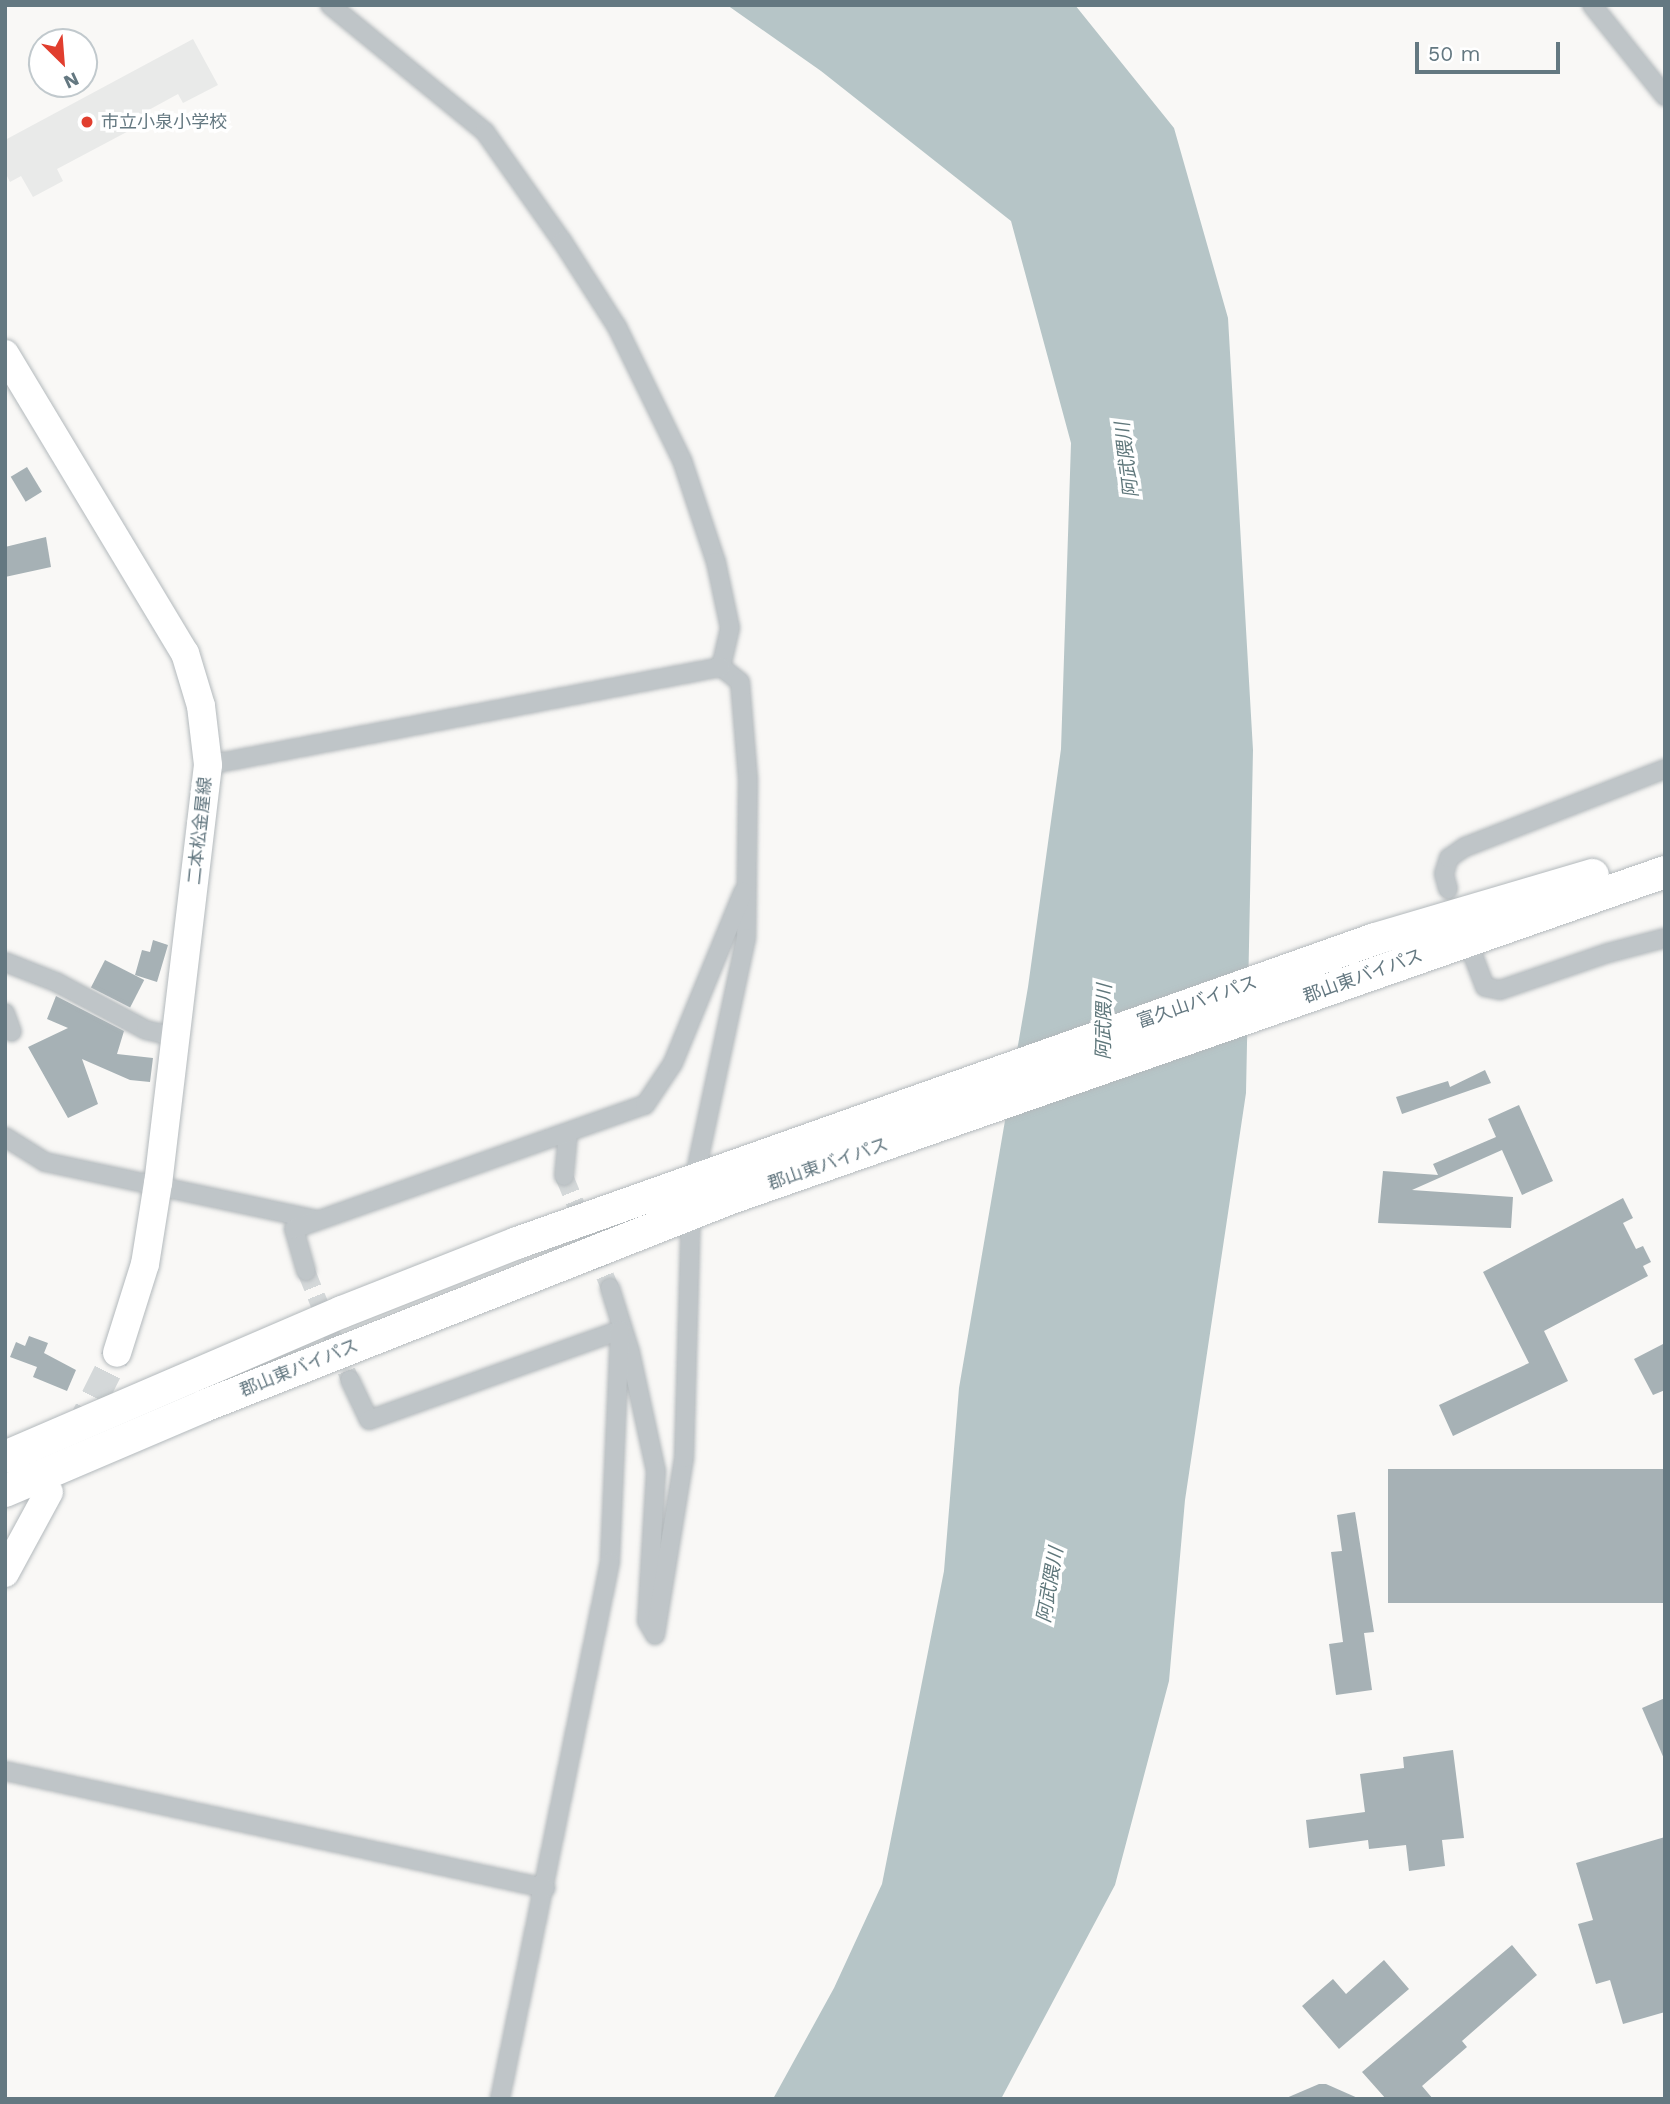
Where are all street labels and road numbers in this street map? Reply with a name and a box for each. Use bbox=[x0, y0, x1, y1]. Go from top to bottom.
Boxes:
street label: 二本松金屋線 bbox=[184, 776, 216, 886]
street label: 郡山東バイパス bbox=[1300, 944, 1426, 1008]
street label: 富久山バイパス bbox=[1134, 971, 1260, 1033]
street label: 郡山東バイパス bbox=[765, 1133, 891, 1195]
street label: 郡山東バイパス bbox=[237, 1334, 361, 1402]

